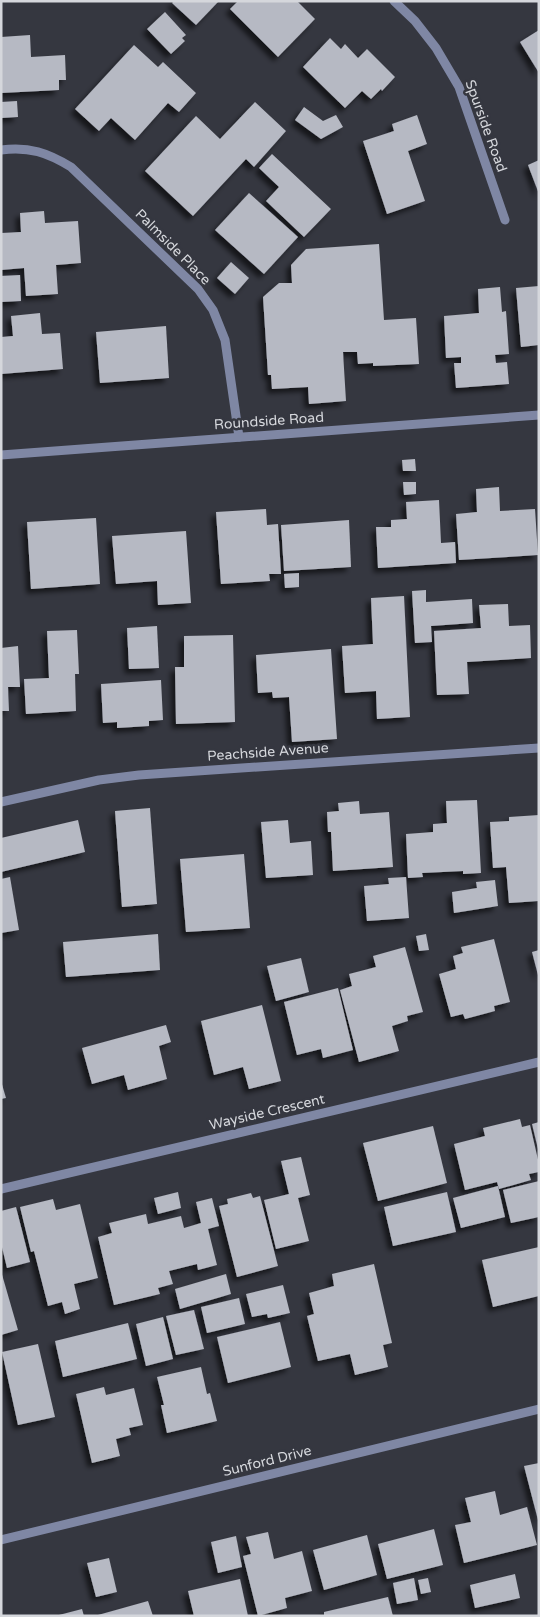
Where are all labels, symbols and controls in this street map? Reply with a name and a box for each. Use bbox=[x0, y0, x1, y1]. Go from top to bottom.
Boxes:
street label: Spurside Road bbox=[461, 78, 511, 174]
street label: Palmside Place bbox=[132, 206, 214, 288]
street label: Roundside Road bbox=[213, 409, 325, 433]
street label: Peachside Avenue bbox=[207, 739, 329, 765]
street label: Wayside Crescent bbox=[208, 1090, 327, 1134]
street label: Sunford Drive bbox=[221, 1442, 313, 1480]

